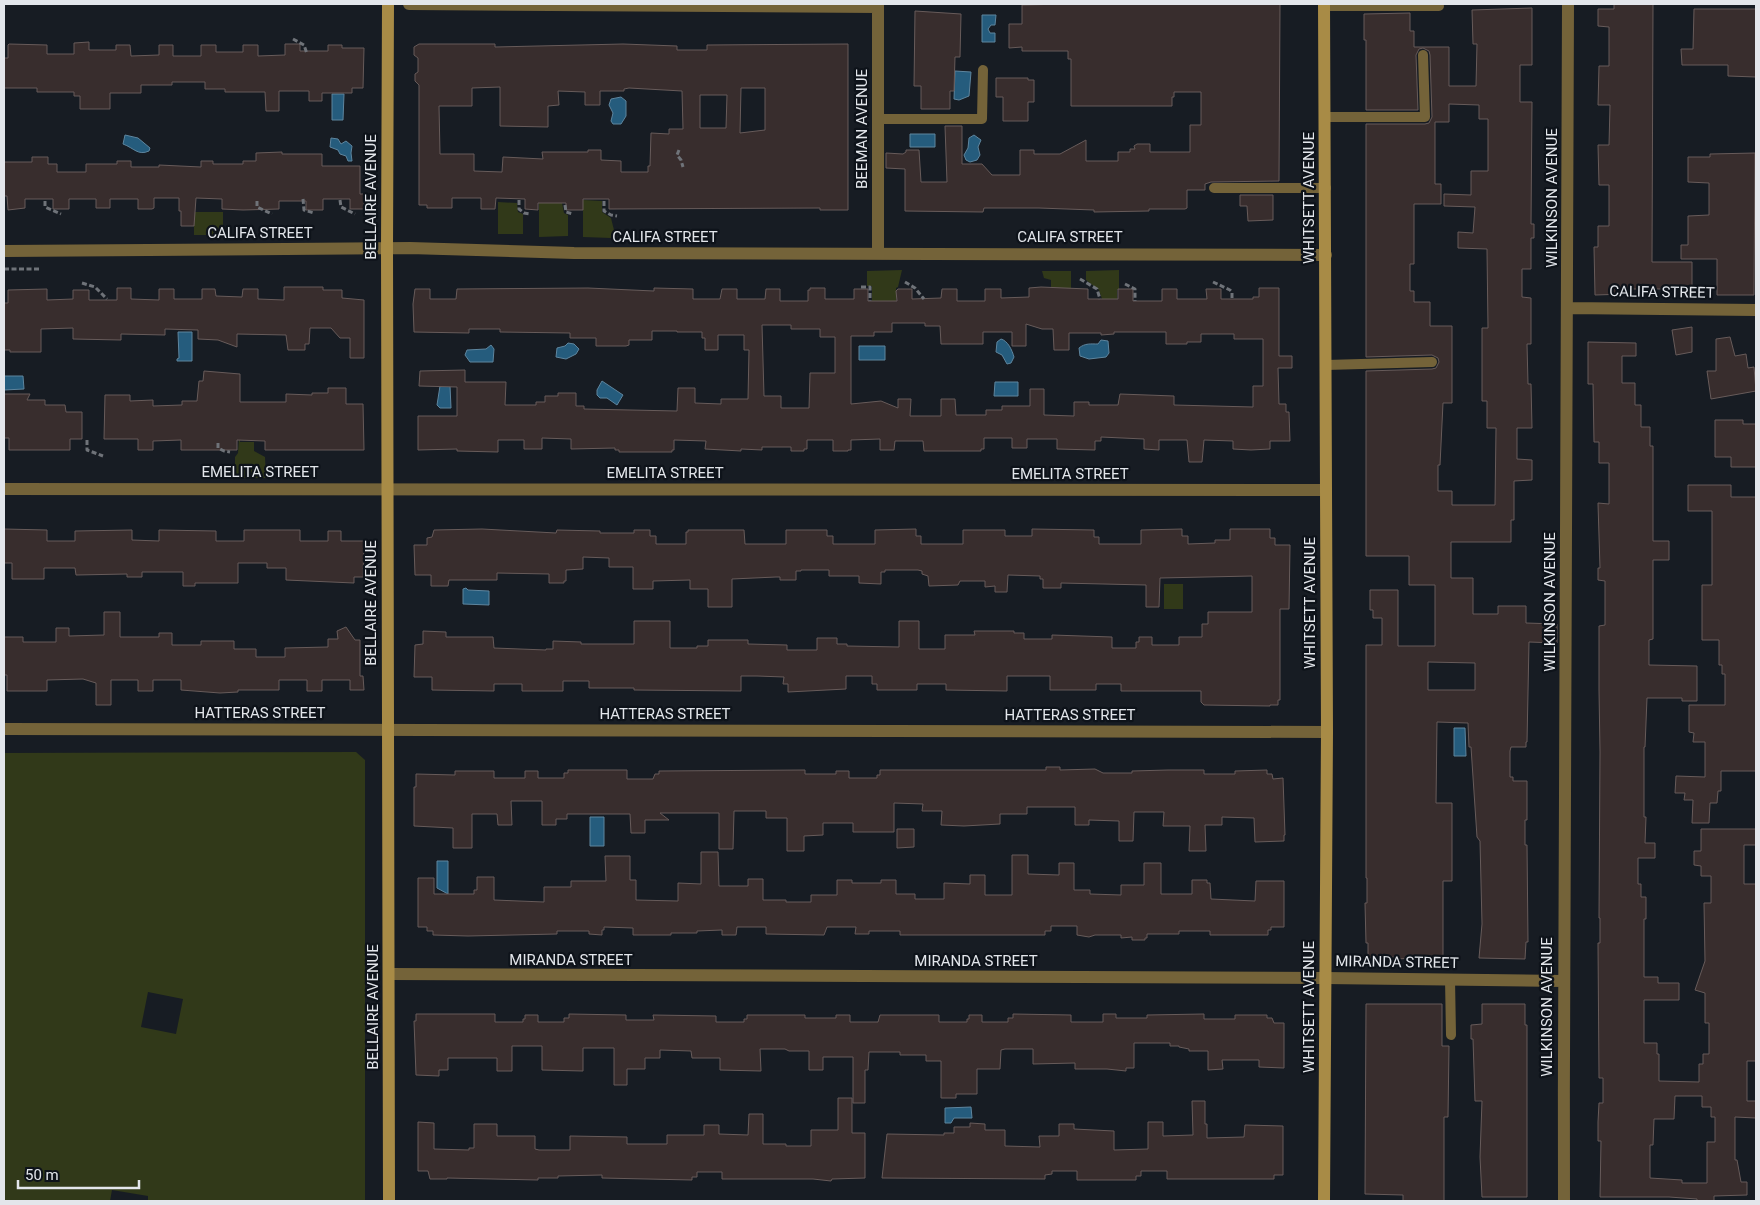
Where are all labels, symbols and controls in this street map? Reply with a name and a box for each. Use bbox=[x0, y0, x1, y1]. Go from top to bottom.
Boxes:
street label: BEEMAN AVENUE bbox=[853, 69, 871, 189]
street label: WILKINSON AVENUE bbox=[1543, 128, 1561, 268]
street label: WHITSETT AVENUE bbox=[1300, 132, 1318, 264]
street label: BELLAIRE AVENUE bbox=[362, 134, 380, 260]
street label: CALIFA STREET bbox=[207, 224, 313, 242]
street label: CALIFA STREET bbox=[612, 228, 718, 246]
street label: CALIFA STREET bbox=[1017, 228, 1123, 246]
street label: CALIFA STREET bbox=[1609, 282, 1715, 302]
street label: EMELITA STREET bbox=[201, 463, 319, 481]
street label: EMELITA STREET bbox=[606, 464, 724, 482]
street label: EMELITA STREET bbox=[1011, 465, 1129, 483]
street label: WILKINSON AVENUE bbox=[1541, 532, 1559, 672]
street label: WHITSETT AVENUE bbox=[1301, 537, 1319, 669]
street label: BELLAIRE AVENUE bbox=[362, 540, 380, 666]
street label: HATTERAS STREET bbox=[194, 704, 326, 722]
street label: HATTERAS STREET bbox=[599, 705, 731, 723]
street label: HATTERAS STREET bbox=[1004, 706, 1136, 724]
street label: WILKINSON AVENUE bbox=[1538, 937, 1556, 1077]
street label: WHITSETT AVENUE bbox=[1300, 941, 1318, 1073]
street label: BELLAIRE AVENUE bbox=[364, 944, 382, 1070]
street label: MIRANDA STREET bbox=[509, 951, 633, 969]
street label: MIRANDA STREET bbox=[914, 952, 1038, 970]
street label: MIRANDA STREET bbox=[1335, 952, 1459, 972]
scale bar bbox=[18, 1158, 139, 1190]
text: 50 m bbox=[25, 1166, 59, 1184]

